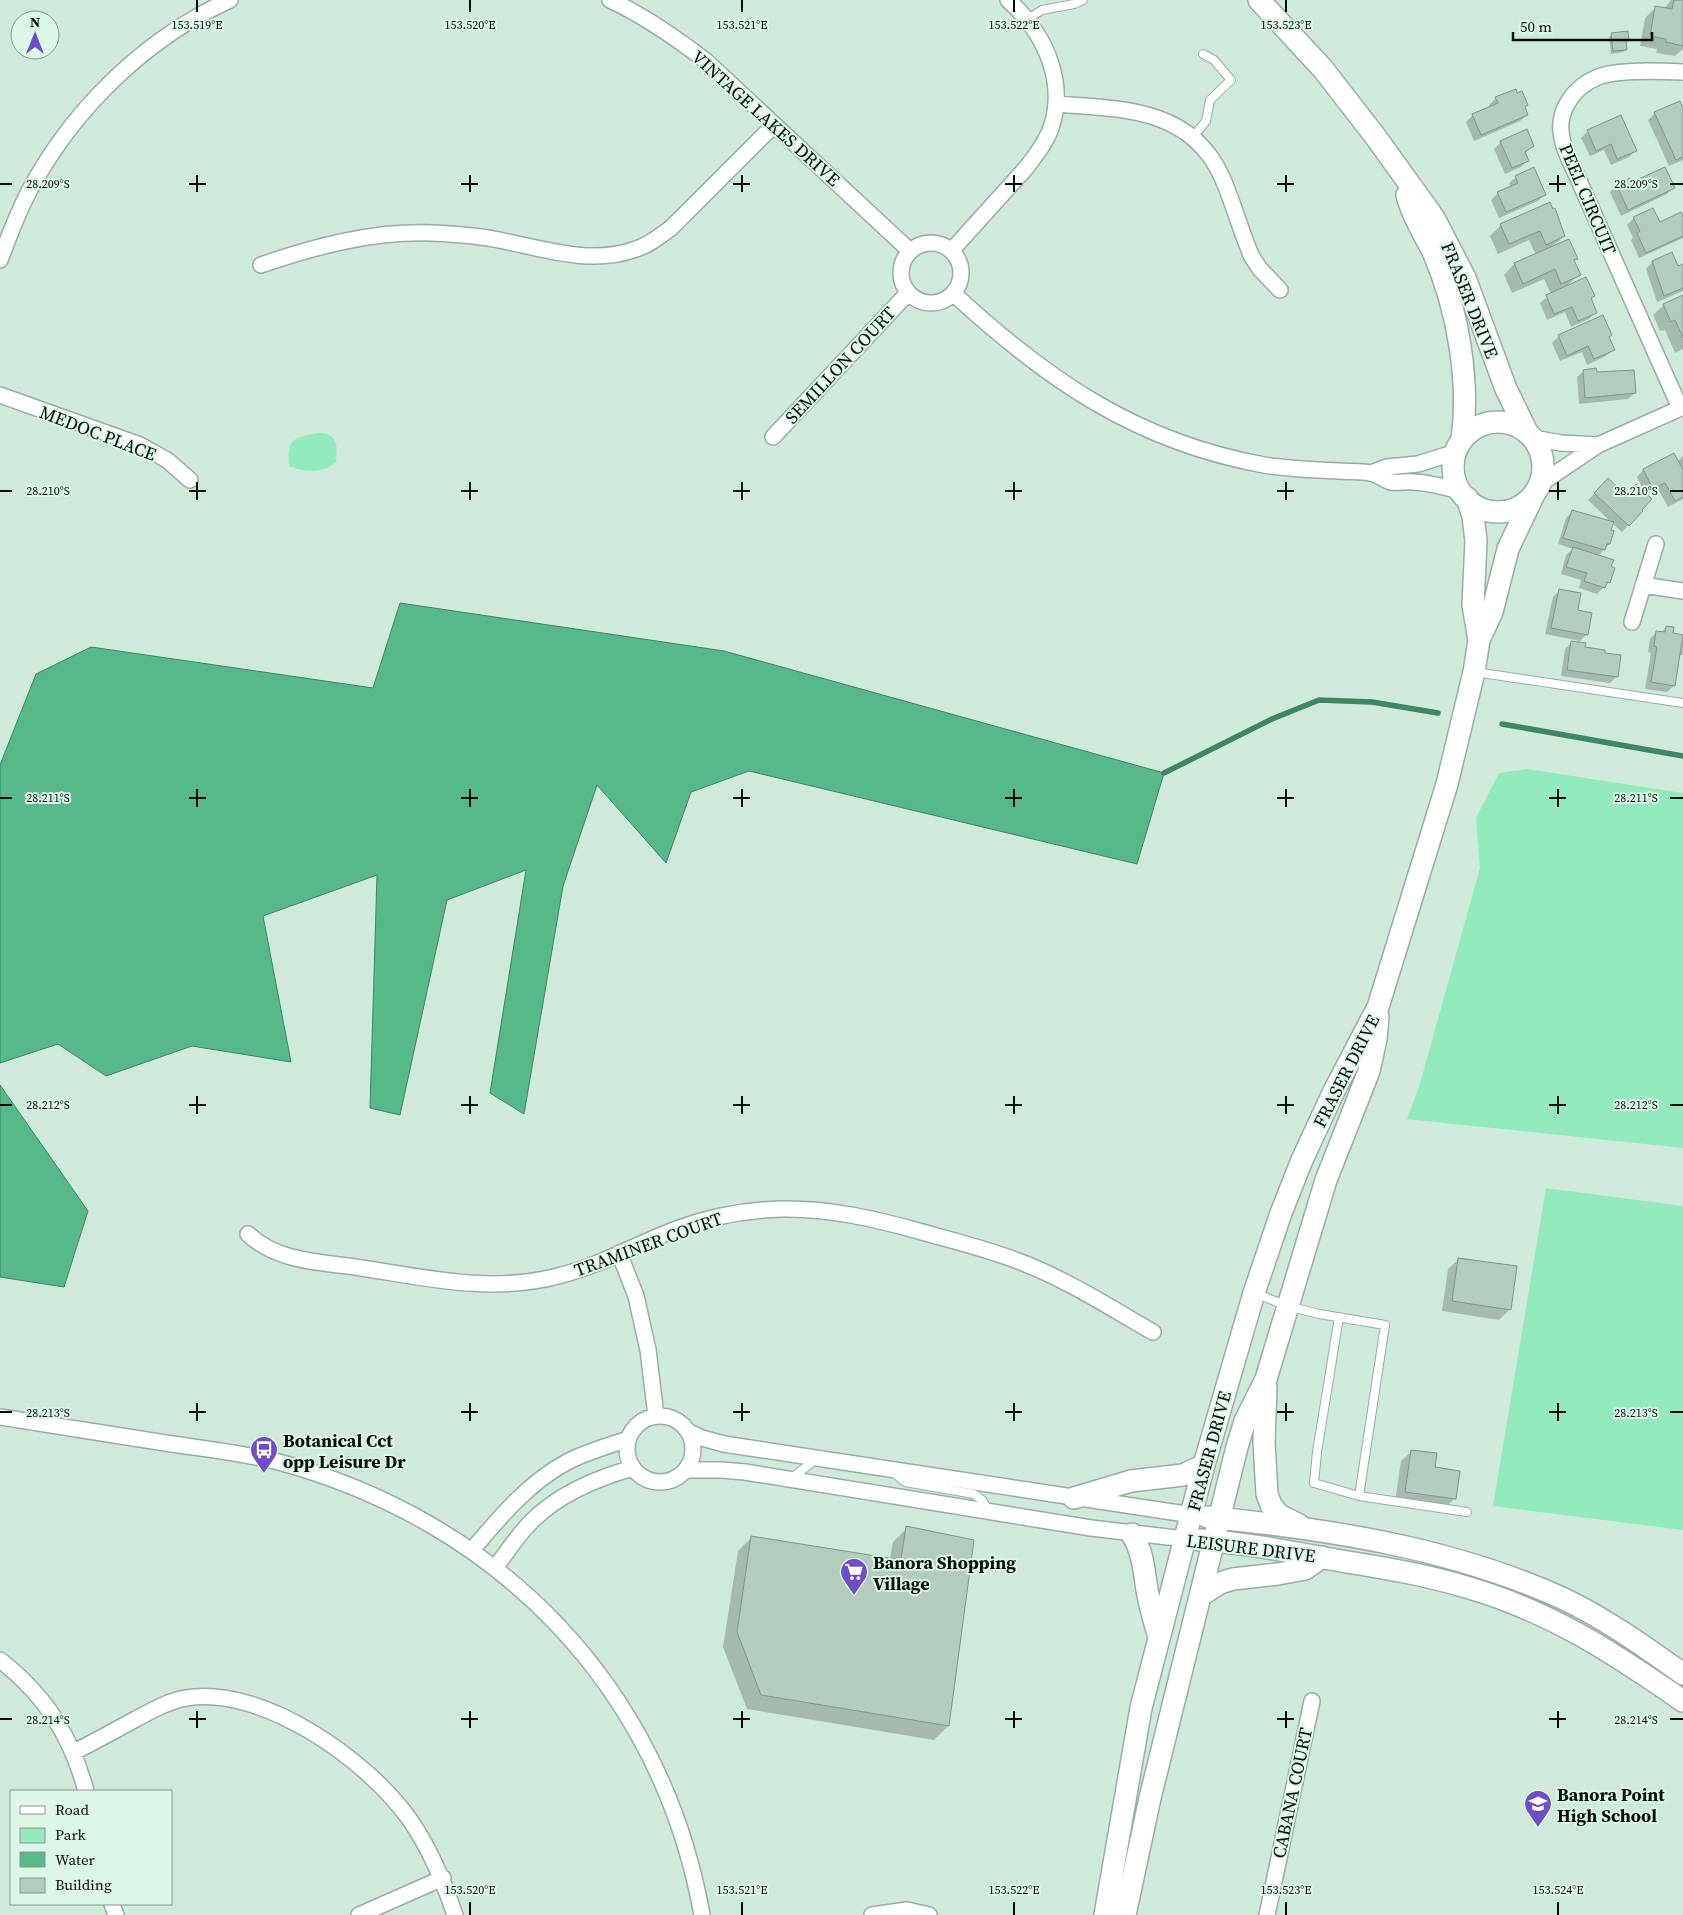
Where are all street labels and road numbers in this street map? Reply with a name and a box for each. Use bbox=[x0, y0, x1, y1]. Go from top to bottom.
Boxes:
street label: VINTAGE LAKES DRIVE bbox=[686, 44, 846, 192]
street label: PEEL CIRCUIT bbox=[1553, 140, 1623, 258]
street label: FRASER DRIVE bbox=[1435, 238, 1505, 362]
street label: SEMILLON COURT bbox=[779, 301, 901, 429]
street label: MEDOC PLACE bbox=[36, 399, 160, 467]
street label: FRASER DRIVE bbox=[1307, 1010, 1385, 1132]
street label: TRAMINER COURT bbox=[571, 1206, 726, 1282]
street label: FRASER DRIVE bbox=[1181, 1388, 1237, 1514]
street label: LEISURE DRIVE bbox=[1185, 1528, 1317, 1568]
street label: CABANA COURT bbox=[1266, 1725, 1318, 1861]

